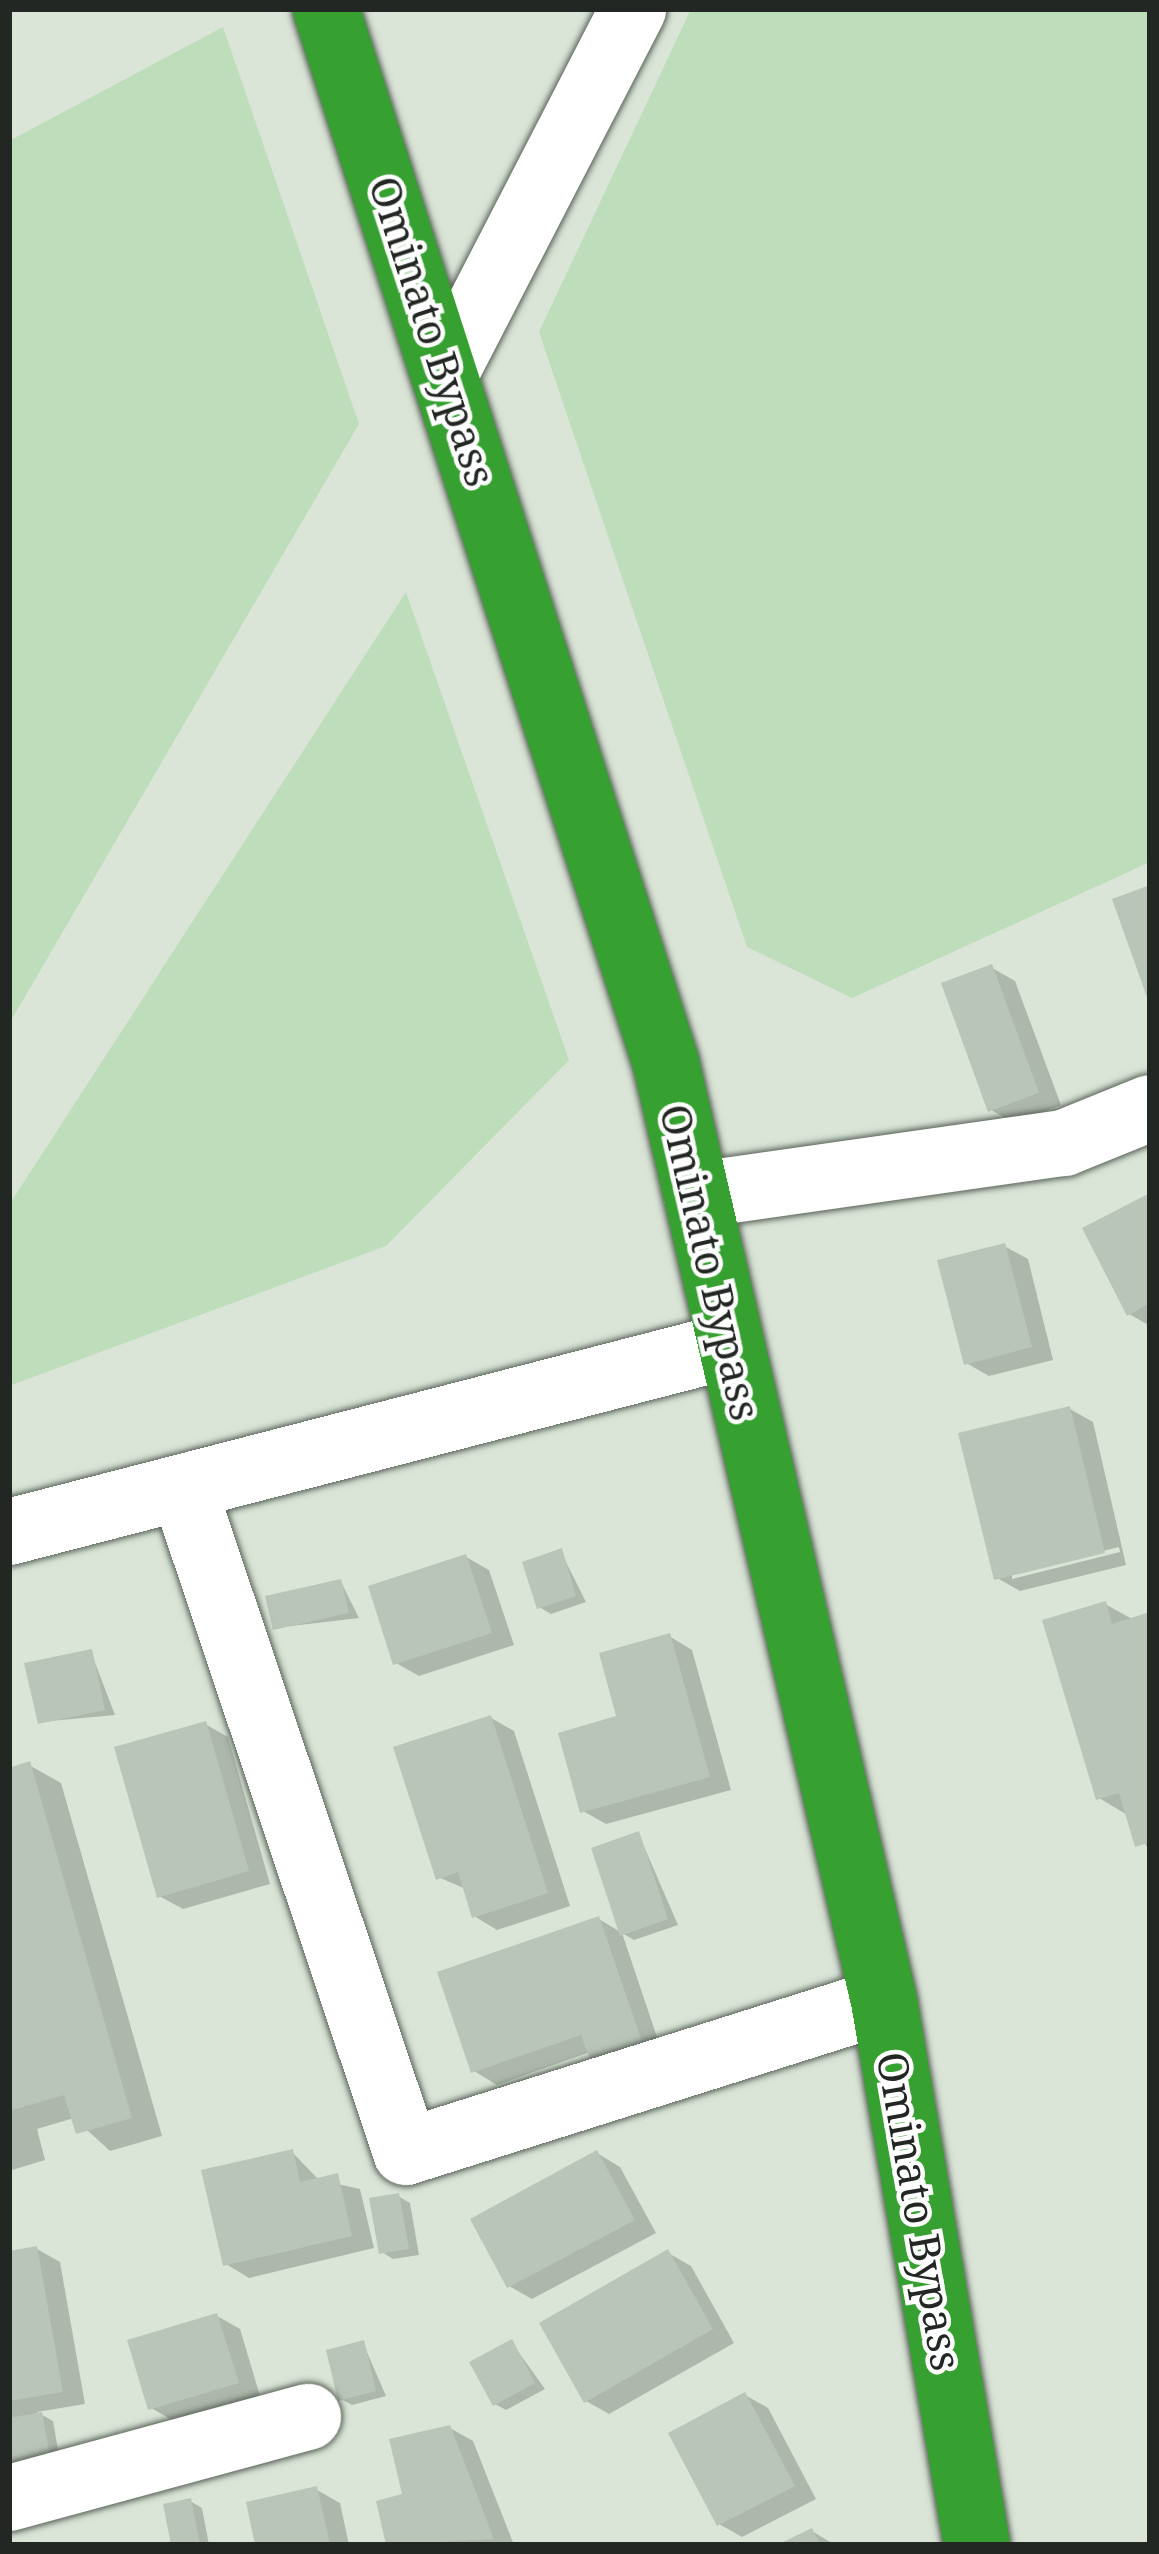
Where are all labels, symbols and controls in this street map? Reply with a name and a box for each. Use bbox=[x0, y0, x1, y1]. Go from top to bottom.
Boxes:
street label: Ominato Bypass bbox=[359, 170, 507, 492]
street label: Ominato Bypass bbox=[650, 1099, 772, 1425]
street label: Ominato Bypass bbox=[867, 2048, 973, 2374]

